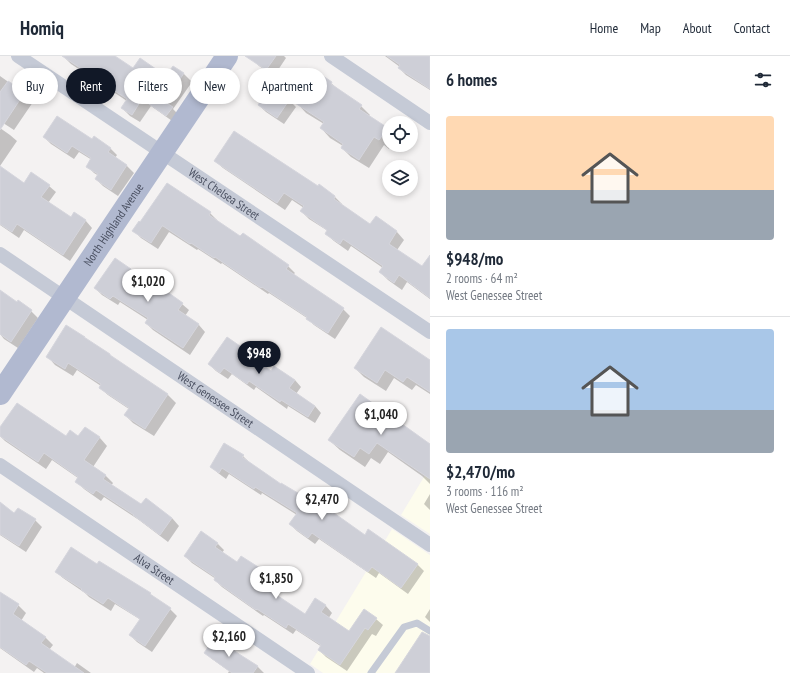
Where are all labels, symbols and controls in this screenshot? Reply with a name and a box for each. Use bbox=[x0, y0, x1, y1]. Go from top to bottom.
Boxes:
text: Homiq bbox=[20, 16, 64, 40]
text: Home bbox=[590, 19, 618, 37]
text: Map bbox=[640, 19, 661, 37]
text: About bbox=[683, 19, 712, 37]
text: Contact bbox=[734, 19, 770, 37]
chip: Buy bbox=[12, 68, 58, 104]
chip: Rent bbox=[66, 68, 116, 104]
chip: Filters bbox=[124, 68, 182, 104]
chip: New bbox=[190, 68, 240, 104]
chip: Apartment bbox=[248, 68, 327, 104]
text: 6 homes bbox=[446, 69, 497, 91]
icon: filters bbox=[752, 69, 774, 91]
map controls bbox=[382, 116, 418, 196]
button: locate bbox=[382, 116, 418, 152]
icon: home bbox=[574, 142, 646, 214]
button: layers bbox=[382, 160, 418, 196]
street label: West Chelsea Street bbox=[186, 164, 263, 223]
street label: North Highland Avenue bbox=[80, 180, 147, 269]
text: $948/mo bbox=[446, 248, 503, 270]
pin: $1,020 bbox=[115, 269, 181, 303]
text: 2 rooms · 64 m² bbox=[446, 270, 518, 287]
text: $1,020 bbox=[131, 273, 165, 290]
text: West Genessee Street bbox=[446, 287, 542, 304]
pin: $948 bbox=[235, 341, 283, 375]
text: $948 bbox=[247, 345, 271, 362]
icon: home bbox=[574, 355, 646, 427]
street label: West Genessee Street bbox=[175, 368, 257, 431]
pin: $1,040 bbox=[348, 402, 414, 436]
text: $1,040 bbox=[364, 406, 398, 423]
text: $2,470/mo bbox=[446, 461, 515, 483]
text: 3 rooms · 116 m² bbox=[446, 483, 524, 500]
pin: $2,470 bbox=[289, 487, 355, 521]
text: $2,470 bbox=[305, 491, 339, 508]
text: West Genessee Street bbox=[446, 500, 542, 517]
street label: Alva Street bbox=[131, 550, 178, 588]
pin: $1,850 bbox=[243, 566, 309, 600]
text: $1,850 bbox=[259, 570, 293, 587]
pin: $2,160 bbox=[196, 624, 262, 658]
text: $2,160 bbox=[212, 628, 246, 645]

